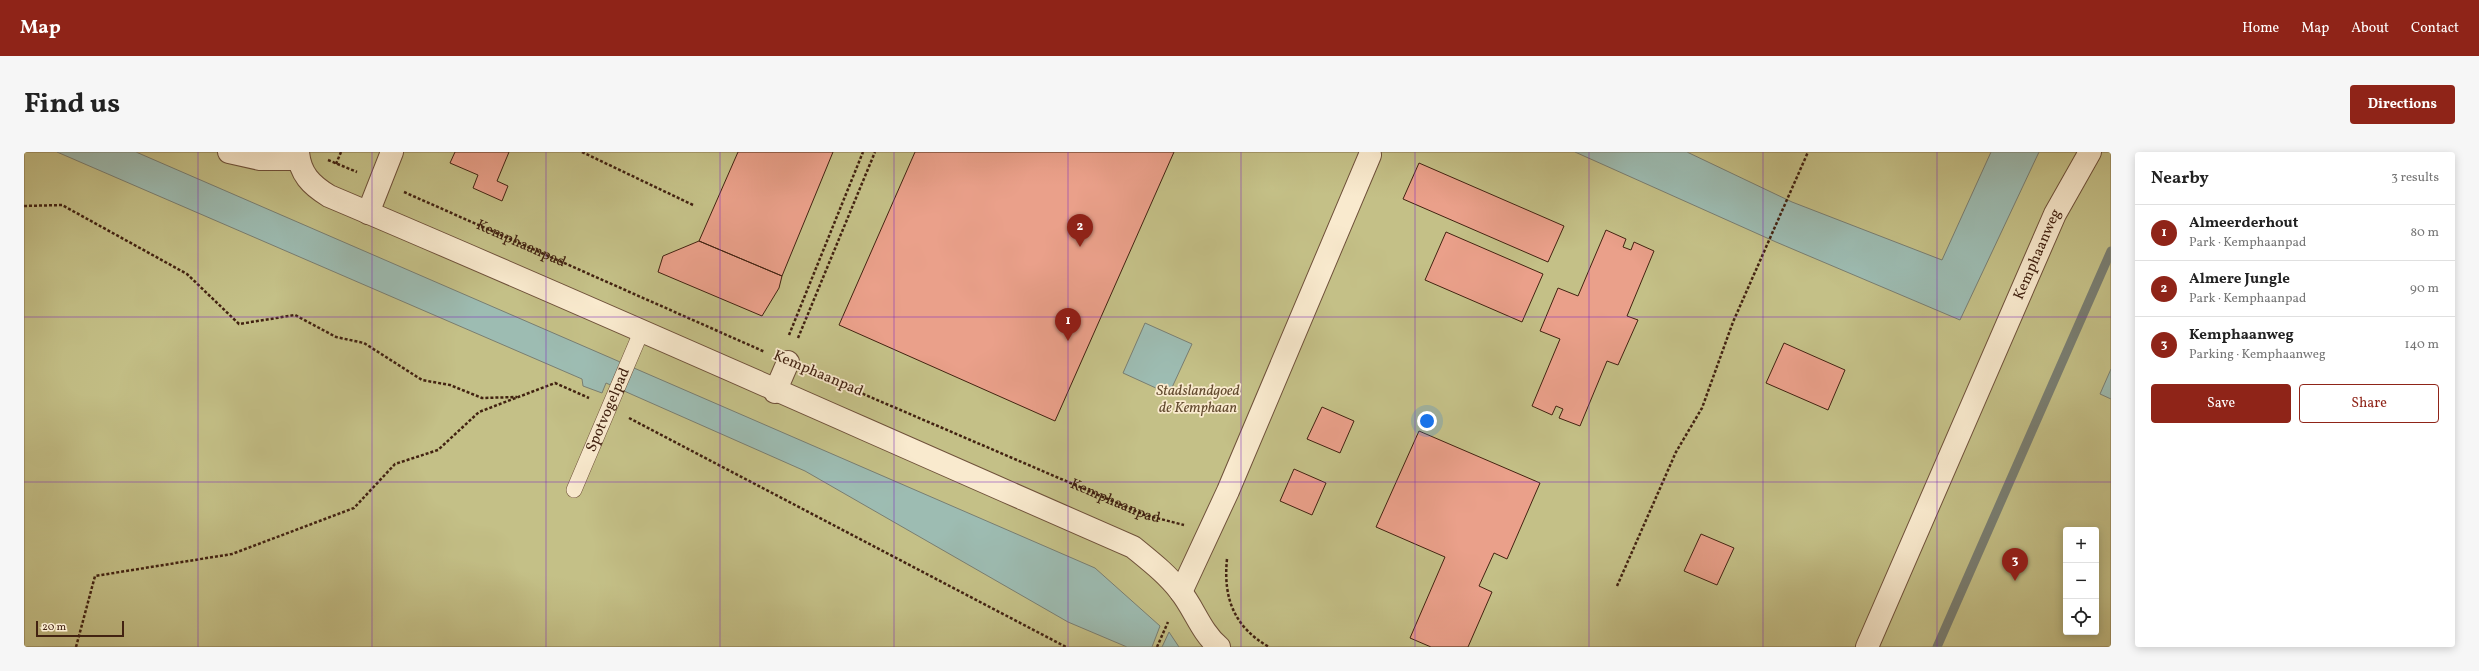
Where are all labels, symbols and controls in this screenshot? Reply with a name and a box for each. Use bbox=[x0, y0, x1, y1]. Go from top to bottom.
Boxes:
text: Map bbox=[20, 15, 61, 41]
text: Home bbox=[2242, 19, 2279, 38]
text: Map bbox=[2301, 19, 2329, 38]
text: About bbox=[2351, 19, 2389, 38]
text: Contact bbox=[2411, 19, 2459, 38]
text: Find us bbox=[24, 85, 120, 124]
button: Directions bbox=[2350, 85, 2455, 124]
text: Nearby bbox=[2151, 167, 2209, 190]
text: 3 results bbox=[2391, 169, 2439, 187]
street label: Kemphaanweg bbox=[2009, 205, 2066, 303]
text: Almeerderhout bbox=[2189, 213, 2298, 234]
pin: 2 bbox=[1067, 214, 1093, 247]
street label: Kemphaanpad bbox=[473, 215, 569, 273]
text: 1 bbox=[2161, 224, 2167, 242]
text: 80 m bbox=[2410, 224, 2439, 242]
text: Park · Kemphaanpad bbox=[2189, 234, 2306, 252]
text: Almere Jungle bbox=[2189, 269, 2290, 290]
text: 2 bbox=[2161, 280, 2167, 298]
text: 90 m bbox=[2410, 280, 2439, 298]
text: Park · Kemphaanpad bbox=[2189, 290, 2306, 308]
pin: 1 bbox=[1055, 308, 1081, 341]
text: Kemphaanweg bbox=[2189, 325, 2294, 346]
text: 3 bbox=[2161, 336, 2167, 354]
text: 140 m bbox=[2405, 336, 2439, 354]
street label: Kemphaanpad bbox=[770, 346, 866, 402]
text: Parking · Kemphaanweg bbox=[2189, 346, 2326, 364]
street label: Spotvogelpad bbox=[581, 365, 635, 455]
park label: Stadslandgoed de Kemphaan bbox=[1156, 381, 1240, 419]
button: Save bbox=[2151, 384, 2291, 423]
button: Share bbox=[2299, 384, 2439, 423]
your location bbox=[1417, 411, 1437, 431]
street label: Kemphaanpad bbox=[1067, 474, 1163, 529]
map controls bbox=[2063, 527, 2099, 635]
button: + bbox=[2063, 527, 2099, 563]
pin: 3 bbox=[2002, 548, 2028, 581]
button: − bbox=[2063, 563, 2099, 599]
button: locate bbox=[2063, 599, 2099, 635]
scale bar bbox=[36, 619, 124, 638]
text: 20 m bbox=[42, 620, 66, 635]

